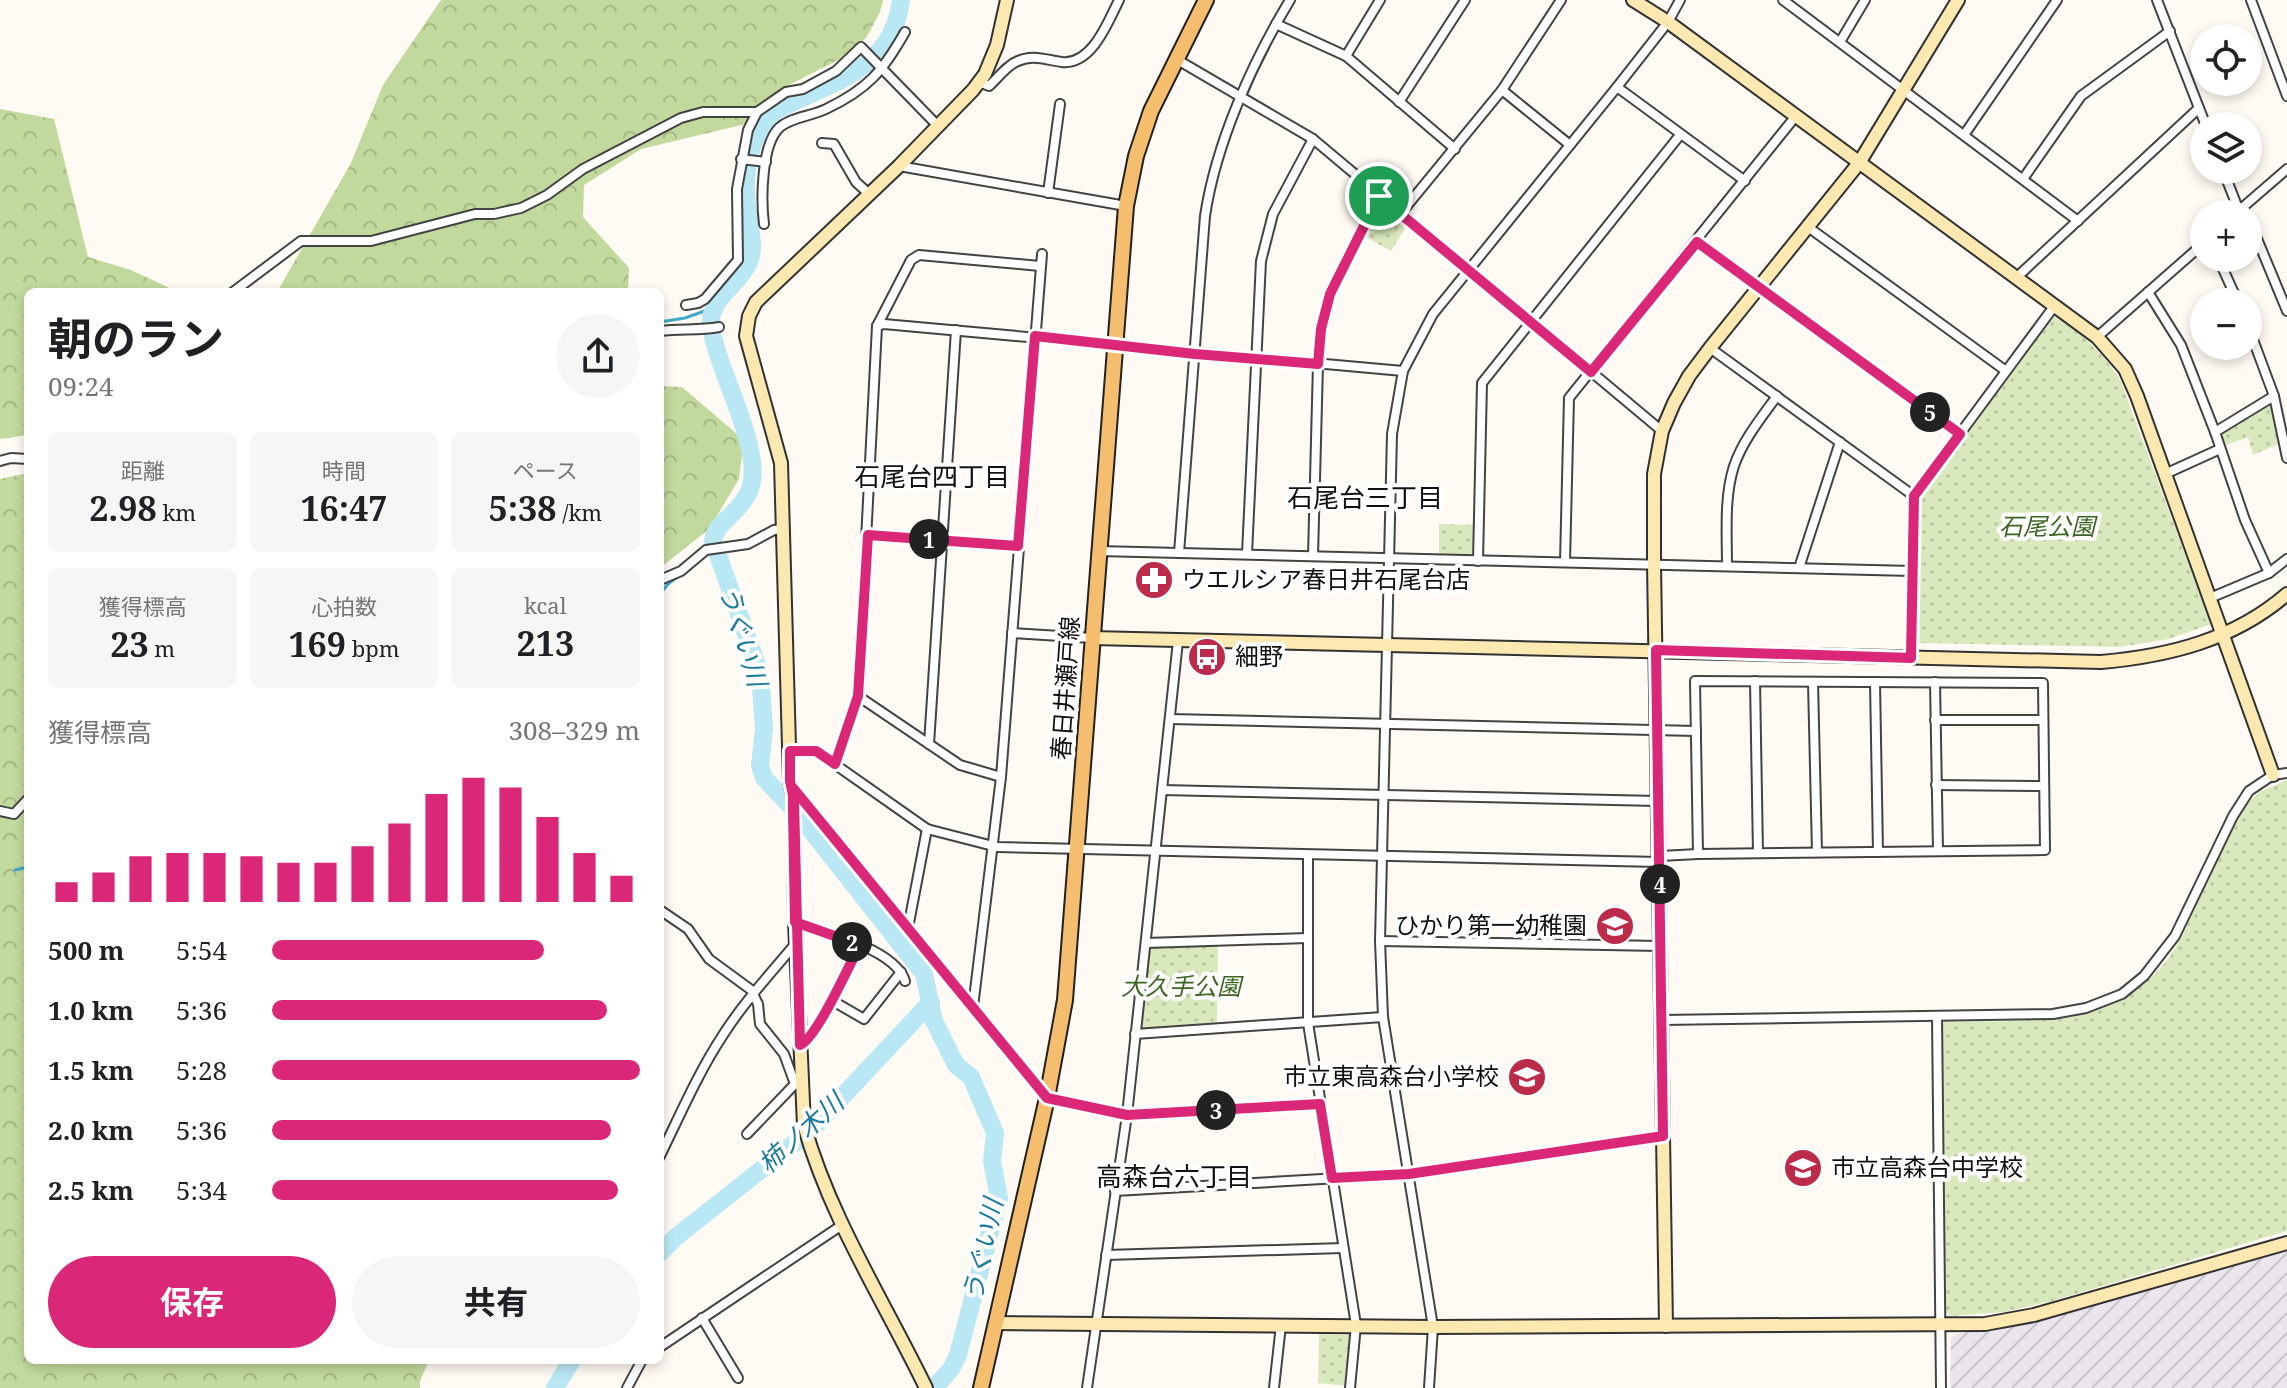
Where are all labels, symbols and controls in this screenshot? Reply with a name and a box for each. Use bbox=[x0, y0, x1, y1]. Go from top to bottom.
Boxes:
map controls bbox=[2190, 24, 2262, 360]
button: locate bbox=[2190, 24, 2262, 96]
button: layers bbox=[2190, 112, 2262, 184]
pin bbox=[1345, 162, 1413, 230]
icon: arrive bbox=[1357, 174, 1401, 218]
button: + bbox=[2190, 200, 2262, 272]
button: − bbox=[2190, 288, 2262, 360]
text: 朝のラン bbox=[48, 308, 224, 368]
button: share bbox=[556, 314, 640, 398]
text: 09:24 bbox=[48, 368, 114, 404]
pin: 5 bbox=[1910, 392, 1950, 432]
text: 5 bbox=[1924, 397, 1936, 427]
text: 距離 bbox=[121, 455, 165, 485]
text: 時間 bbox=[322, 455, 366, 485]
text: ペース bbox=[513, 455, 578, 485]
district label: 石尾台四丁目 bbox=[854, 458, 1010, 494]
district label: 石尾台三丁目 bbox=[1287, 479, 1443, 515]
text: 2.98 bbox=[89, 485, 157, 531]
text: 16:47 bbox=[300, 485, 388, 531]
text: 5:38 bbox=[488, 485, 556, 531]
text: km bbox=[157, 497, 196, 527]
text: /km bbox=[556, 497, 602, 527]
park label: 石尾公園 bbox=[1999, 509, 2098, 542]
pin: 1 bbox=[909, 519, 949, 559]
text: 1 bbox=[923, 524, 935, 554]
pharmacy icon: ウエルシア春日井石尾台店 bbox=[1133, 559, 1175, 601]
place label: ウエルシア春日井石尾台店 bbox=[1182, 562, 1470, 595]
water label: うぐい川 bbox=[712, 581, 777, 694]
text: kcal bbox=[524, 590, 567, 620]
text: 獲得標高 bbox=[99, 591, 187, 621]
text: 心拍数 bbox=[311, 591, 377, 621]
street label: 春日井瀬戸線 bbox=[1043, 615, 1086, 761]
text: 213 bbox=[517, 620, 574, 666]
text: 23 bbox=[110, 621, 149, 667]
text: 169 bbox=[288, 621, 346, 667]
text: m bbox=[149, 633, 175, 663]
text: bpm bbox=[346, 633, 400, 663]
bus stop icon: 細野 bbox=[1186, 636, 1228, 678]
place label: 細野 bbox=[1235, 639, 1283, 672]
text: 308–329 m bbox=[508, 712, 640, 748]
text: 獲得標高 bbox=[48, 714, 152, 750]
pin: 4 bbox=[1640, 864, 1680, 904]
text: 4 bbox=[1654, 869, 1666, 899]
school or university icon: ひかり第一幼稚園 bbox=[1594, 905, 1636, 947]
place label: ひかり第一幼稚園 bbox=[1395, 908, 1587, 941]
pin: 2 bbox=[832, 922, 872, 962]
text: 2 bbox=[846, 927, 858, 957]
text: 500 m bbox=[48, 932, 124, 968]
text: 5:54 bbox=[176, 932, 227, 968]
park label: 大久手公園 bbox=[1121, 969, 1244, 1002]
text: 1.0 km bbox=[48, 992, 134, 1028]
text: 5:36 bbox=[176, 992, 227, 1028]
text: 1.5 km bbox=[48, 1052, 134, 1088]
text: 5:28 bbox=[176, 1052, 227, 1088]
school or university icon: 市立東高森台小学校 bbox=[1506, 1056, 1548, 1098]
place label: 市立東高森台小学校 bbox=[1283, 1059, 1499, 1092]
water label: 柿ノ木川 bbox=[750, 1082, 853, 1180]
pin: 3 bbox=[1196, 1090, 1236, 1130]
text: 3 bbox=[1210, 1095, 1222, 1125]
text: 2.0 km bbox=[48, 1112, 134, 1148]
text: 5:36 bbox=[176, 1112, 227, 1148]
school or university icon: 市立高森台中学校 bbox=[1782, 1147, 1824, 1189]
place label: 市立高森台中学校 bbox=[1831, 1150, 2023, 1183]
district label: 高森台六丁目 bbox=[1096, 1158, 1252, 1194]
text: 2.5 km bbox=[48, 1172, 134, 1208]
text: 5:34 bbox=[176, 1172, 227, 1208]
water label: うぐい川 bbox=[954, 1192, 1011, 1304]
button: 保存 bbox=[48, 1256, 336, 1348]
button: 共有 bbox=[352, 1256, 640, 1348]

